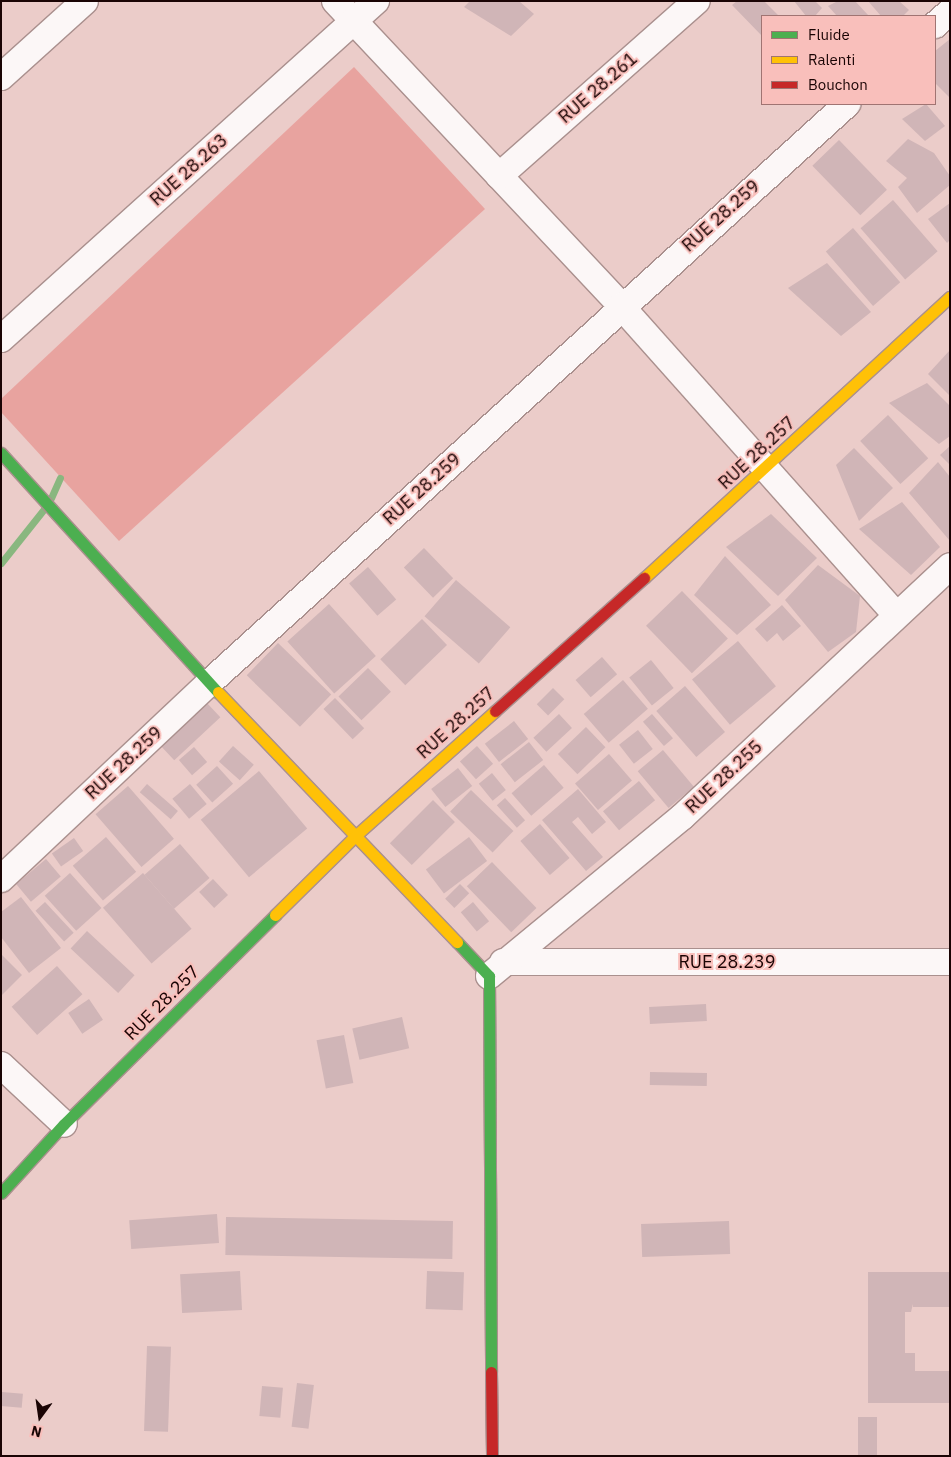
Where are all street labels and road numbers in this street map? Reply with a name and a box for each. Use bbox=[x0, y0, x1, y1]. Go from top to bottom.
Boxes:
street label: RUE 28.261 bbox=[554, 48, 642, 128]
street label: RUE 28.263 bbox=[146, 129, 232, 211]
street label: RUE 28.259 bbox=[678, 175, 764, 257]
street label: RUE 28.257 bbox=[714, 412, 800, 494]
street label: RUE 28.259 bbox=[379, 448, 465, 530]
street label: RUE 28.257 bbox=[413, 682, 499, 764]
street label: RUE 28.259 bbox=[81, 722, 167, 804]
street label: RUE 28.255 bbox=[681, 736, 767, 818]
street label: RUE 28.239 bbox=[678, 951, 776, 973]
street label: RUE 28.257 bbox=[120, 961, 204, 1045]

